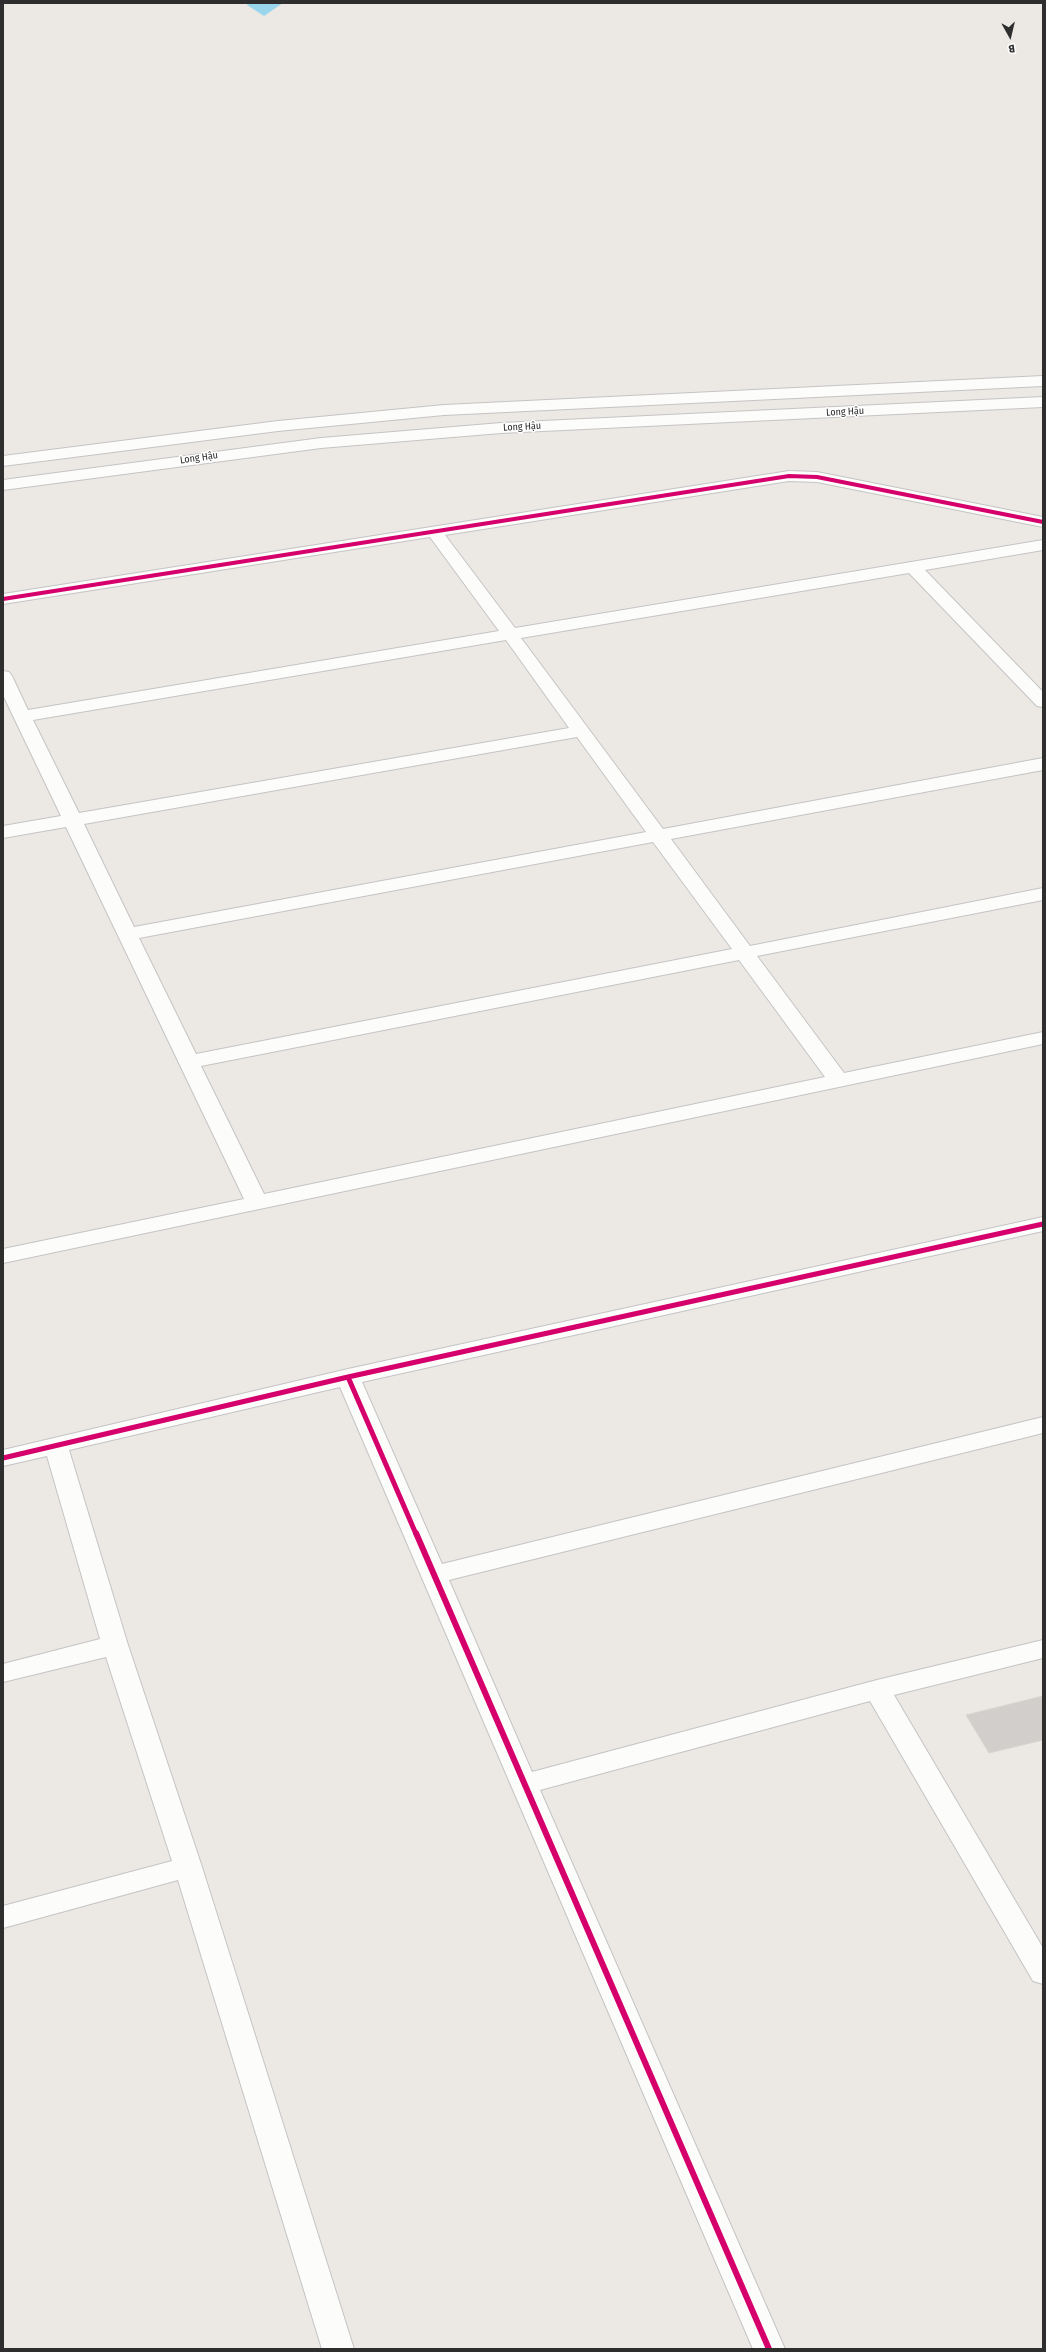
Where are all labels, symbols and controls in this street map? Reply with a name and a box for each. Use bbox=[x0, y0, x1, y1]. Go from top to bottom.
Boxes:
north arrow bbox=[990, 16, 1030, 56]
text: B bbox=[1008, 42, 1016, 55]
street label: Long Hậu bbox=[826, 405, 864, 419]
street label: Long Hậu bbox=[503, 420, 541, 434]
street label: Long Hậu bbox=[179, 449, 219, 467]

